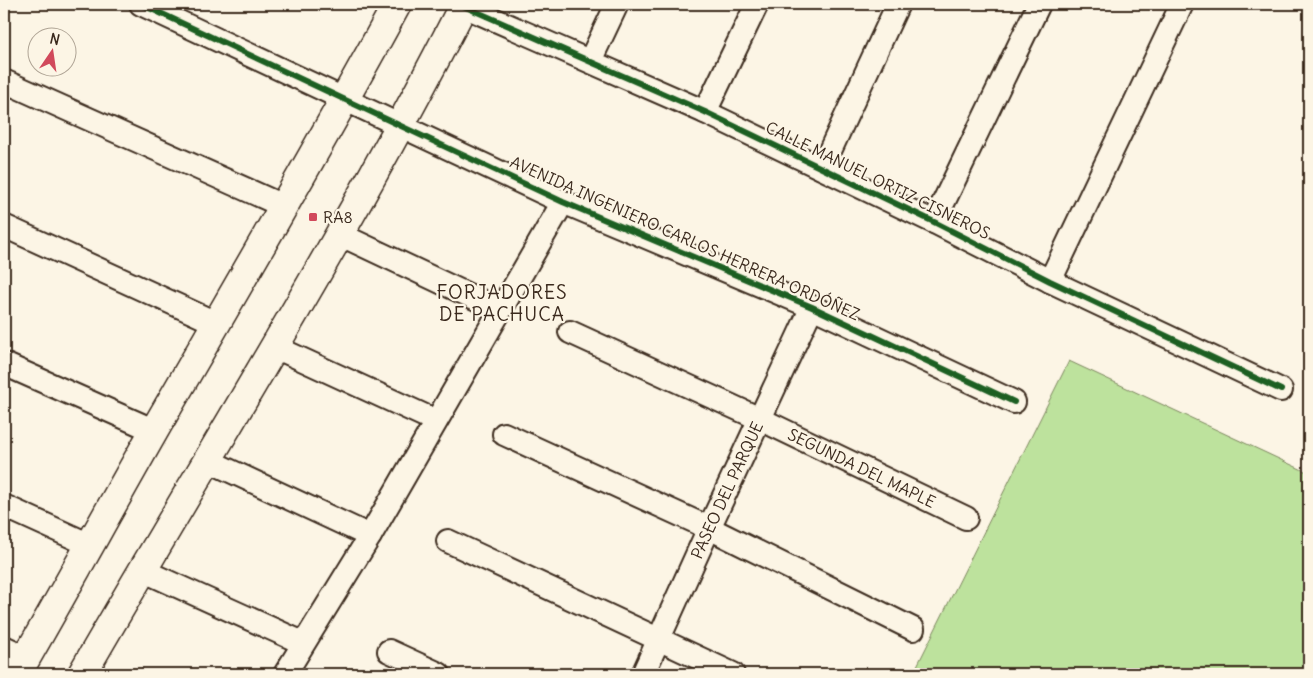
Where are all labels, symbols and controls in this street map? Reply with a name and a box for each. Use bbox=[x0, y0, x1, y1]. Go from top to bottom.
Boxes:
north arrow bbox=[28, 28, 78, 78]
text: N bbox=[48, 29, 62, 49]
street label: CALLE MANUEL ORTIZ CISNEROS bbox=[762, 117, 994, 243]
street label: AVENIDA INGENIERO CARLOS HERRERA ORDÓÑEZ bbox=[507, 152, 863, 324]
place label: RA8 bbox=[323, 207, 353, 227]
marker: RA8 bbox=[307, 211, 319, 223]
district label: FORJADORES DE PACHUCA bbox=[436, 280, 568, 326]
street label: PASEO DEL PARQUE bbox=[686, 418, 767, 562]
street label: SEGUNDA DEL MAPLE bbox=[785, 424, 939, 512]

